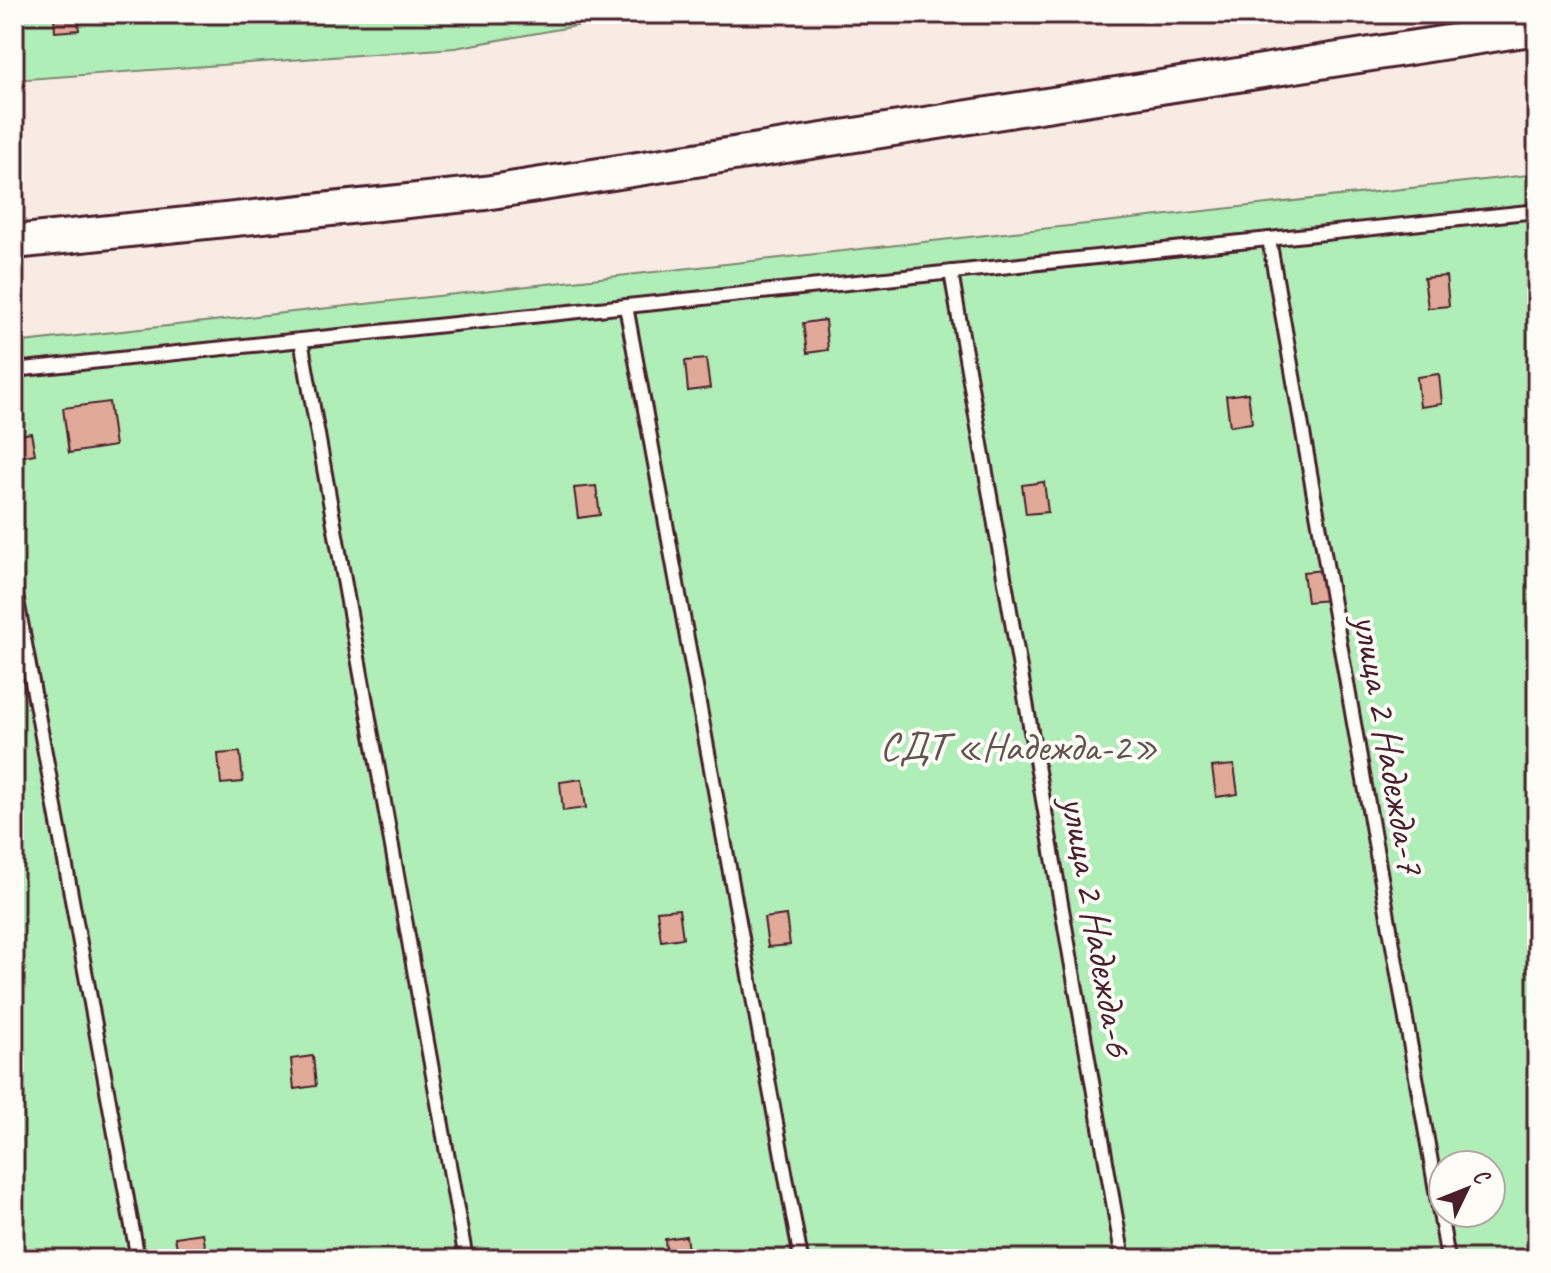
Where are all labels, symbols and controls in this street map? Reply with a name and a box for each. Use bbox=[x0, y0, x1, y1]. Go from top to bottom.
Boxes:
street label: улица 2 Надежда-7 bbox=[1341, 609, 1437, 880]
park label: СДТ «Надежда-2» bbox=[880, 722, 1158, 772]
street label: улица 2 Надежда-6 bbox=[1049, 791, 1145, 1061]
north arrow bbox=[1427, 1149, 1507, 1229]
text: С bbox=[1467, 1163, 1497, 1192]

